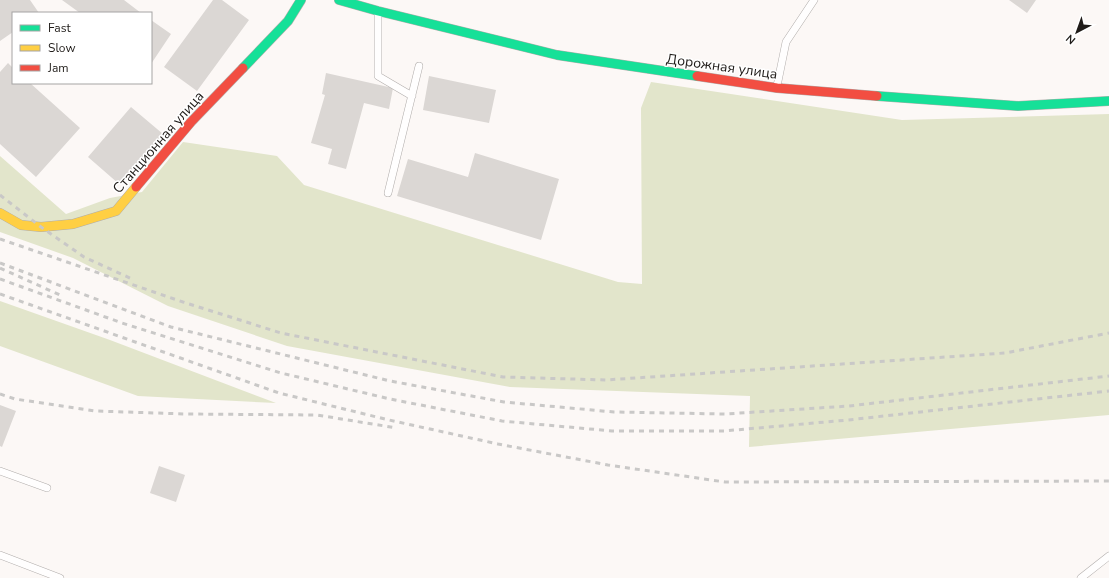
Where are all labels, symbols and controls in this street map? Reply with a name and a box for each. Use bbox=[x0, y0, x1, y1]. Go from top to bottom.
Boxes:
legend bbox=[12, 12, 152, 84]
north arrow bbox=[1057, 12, 1097, 52]
text: Fast bbox=[48, 20, 71, 36]
text: N bbox=[1063, 31, 1079, 48]
text: Slow bbox=[48, 40, 76, 56]
street label: Дорожная улица bbox=[665, 49, 779, 84]
text: Jam bbox=[47, 60, 69, 76]
street label: Станционная улица bbox=[109, 87, 208, 198]

